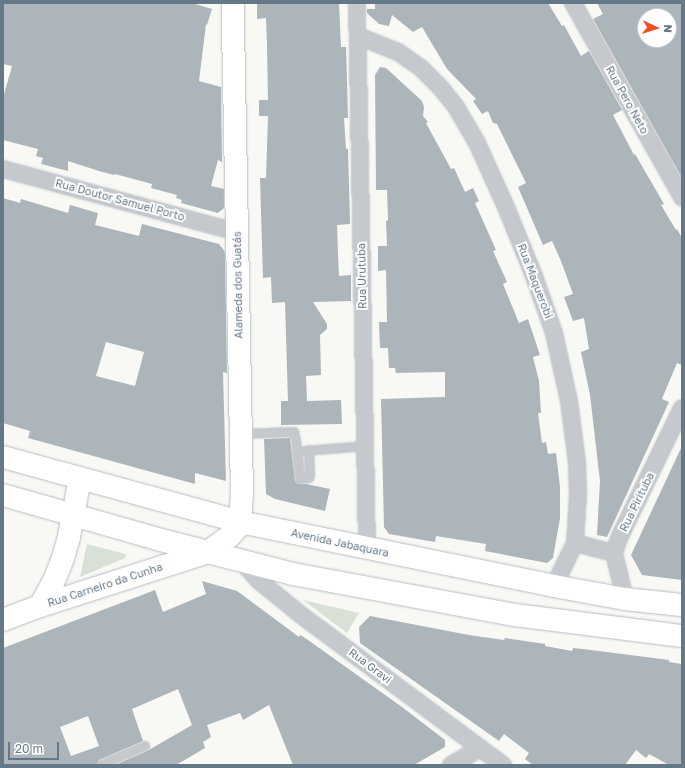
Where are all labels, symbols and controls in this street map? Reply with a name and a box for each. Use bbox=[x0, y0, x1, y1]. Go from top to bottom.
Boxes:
north arrow bbox=[637, 8, 677, 48]
text: N bbox=[662, 24, 675, 33]
street label: Rua Pero Neto bbox=[603, 64, 651, 136]
street label: Rua Doutor Samuel Porto bbox=[54, 176, 186, 224]
street label: Alameda dos Guatás bbox=[230, 231, 246, 339]
street label: Rua Maquerobi bbox=[515, 242, 555, 320]
street label: Rua Urutuba bbox=[355, 243, 369, 309]
street label: Rua Pirituba bbox=[617, 470, 657, 534]
street label: Avenida Jabaquara bbox=[290, 526, 390, 560]
street label: Rua Carneiro da Cunha bbox=[46, 560, 164, 610]
street label: Rua Gravi bbox=[346, 646, 394, 686]
scale bar bbox=[10, 734, 61, 760]
text: 20 m bbox=[15, 741, 43, 756]

